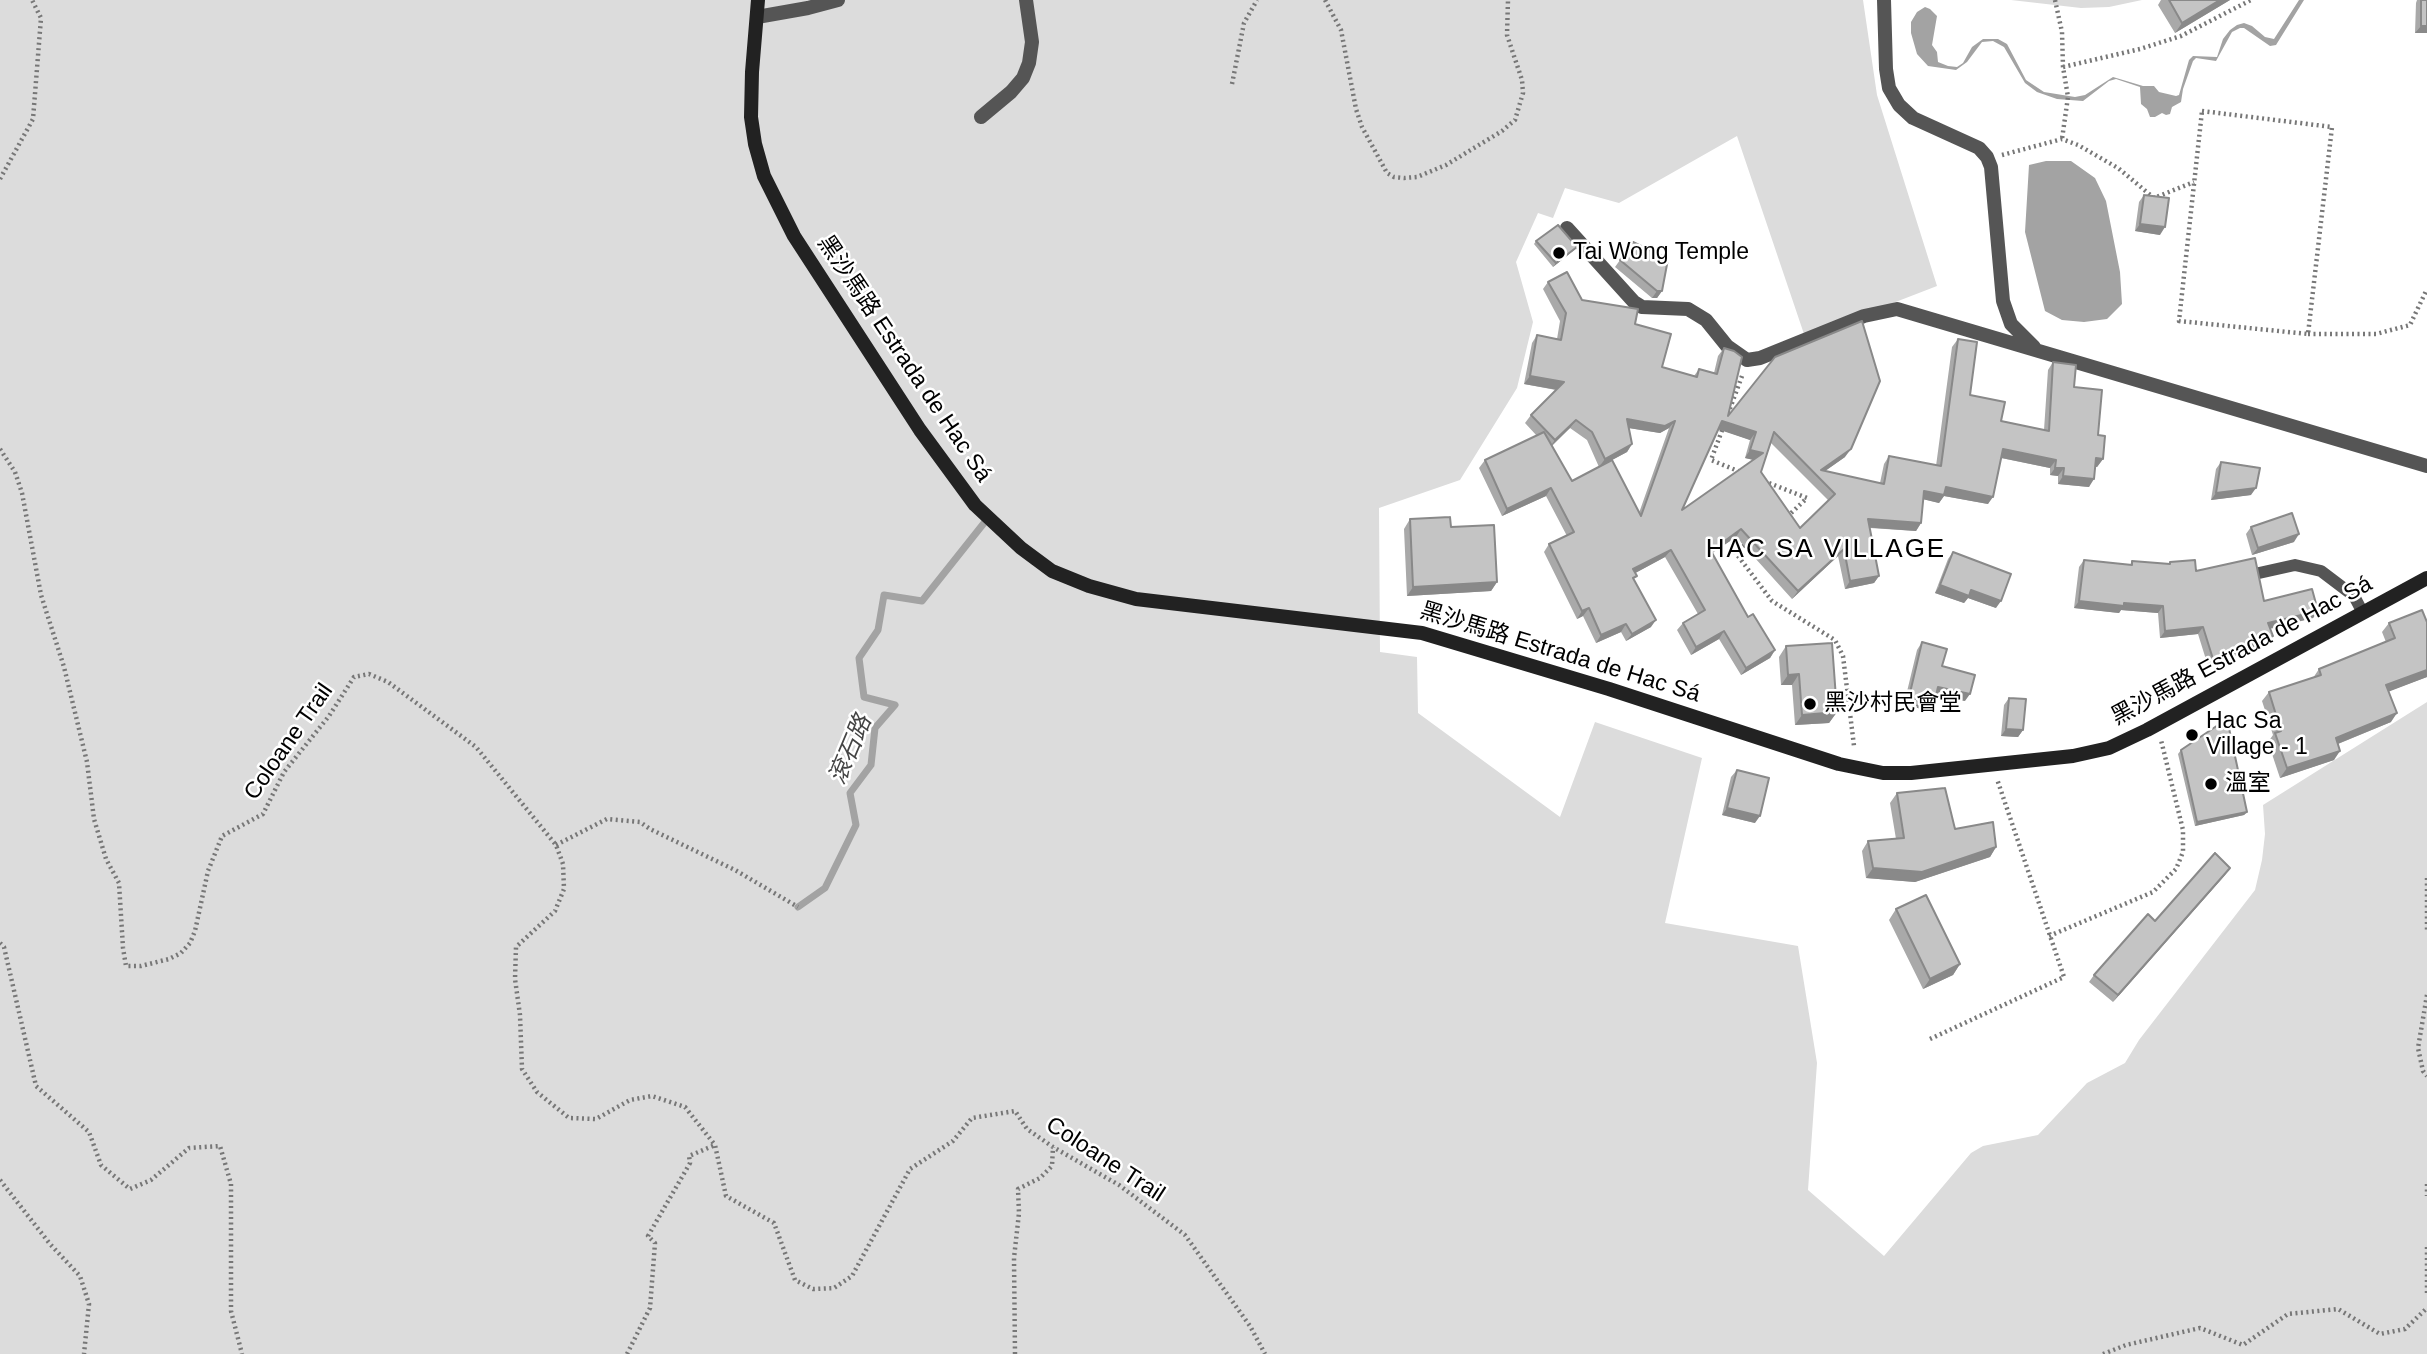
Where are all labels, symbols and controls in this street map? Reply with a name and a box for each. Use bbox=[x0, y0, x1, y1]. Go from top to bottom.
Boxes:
street label: 黑沙馬路 Estrada de Hac Sá bbox=[811, 230, 997, 488]
place label: Tai Wong Temple bbox=[1573, 239, 1749, 267]
marker: Tai Wong Temple bbox=[1551, 245, 1567, 261]
district label: HAC SA VILLAGE bbox=[1708, 534, 1944, 566]
street label: 黑沙馬路 Estrada de Hac Sá bbox=[2107, 570, 2377, 732]
street label: 黑沙馬路 Estrada de Hac Sá bbox=[1417, 597, 1703, 709]
street label: Coloane Trail bbox=[239, 678, 339, 806]
place label: 黑沙村民會堂 bbox=[1824, 690, 1962, 718]
marker: 黑沙村民會堂 bbox=[1802, 696, 1818, 712]
place label: Hac Sa Village - 1 bbox=[2206, 708, 2308, 762]
water label: 滾石路 bbox=[824, 711, 878, 789]
marker: Hac Sa Village - 1 bbox=[2184, 727, 2200, 743]
place label: 溫室 bbox=[2225, 770, 2271, 798]
marker: 溫室 bbox=[2203, 776, 2219, 792]
street label: Coloane Trail bbox=[1040, 1111, 1170, 1209]

